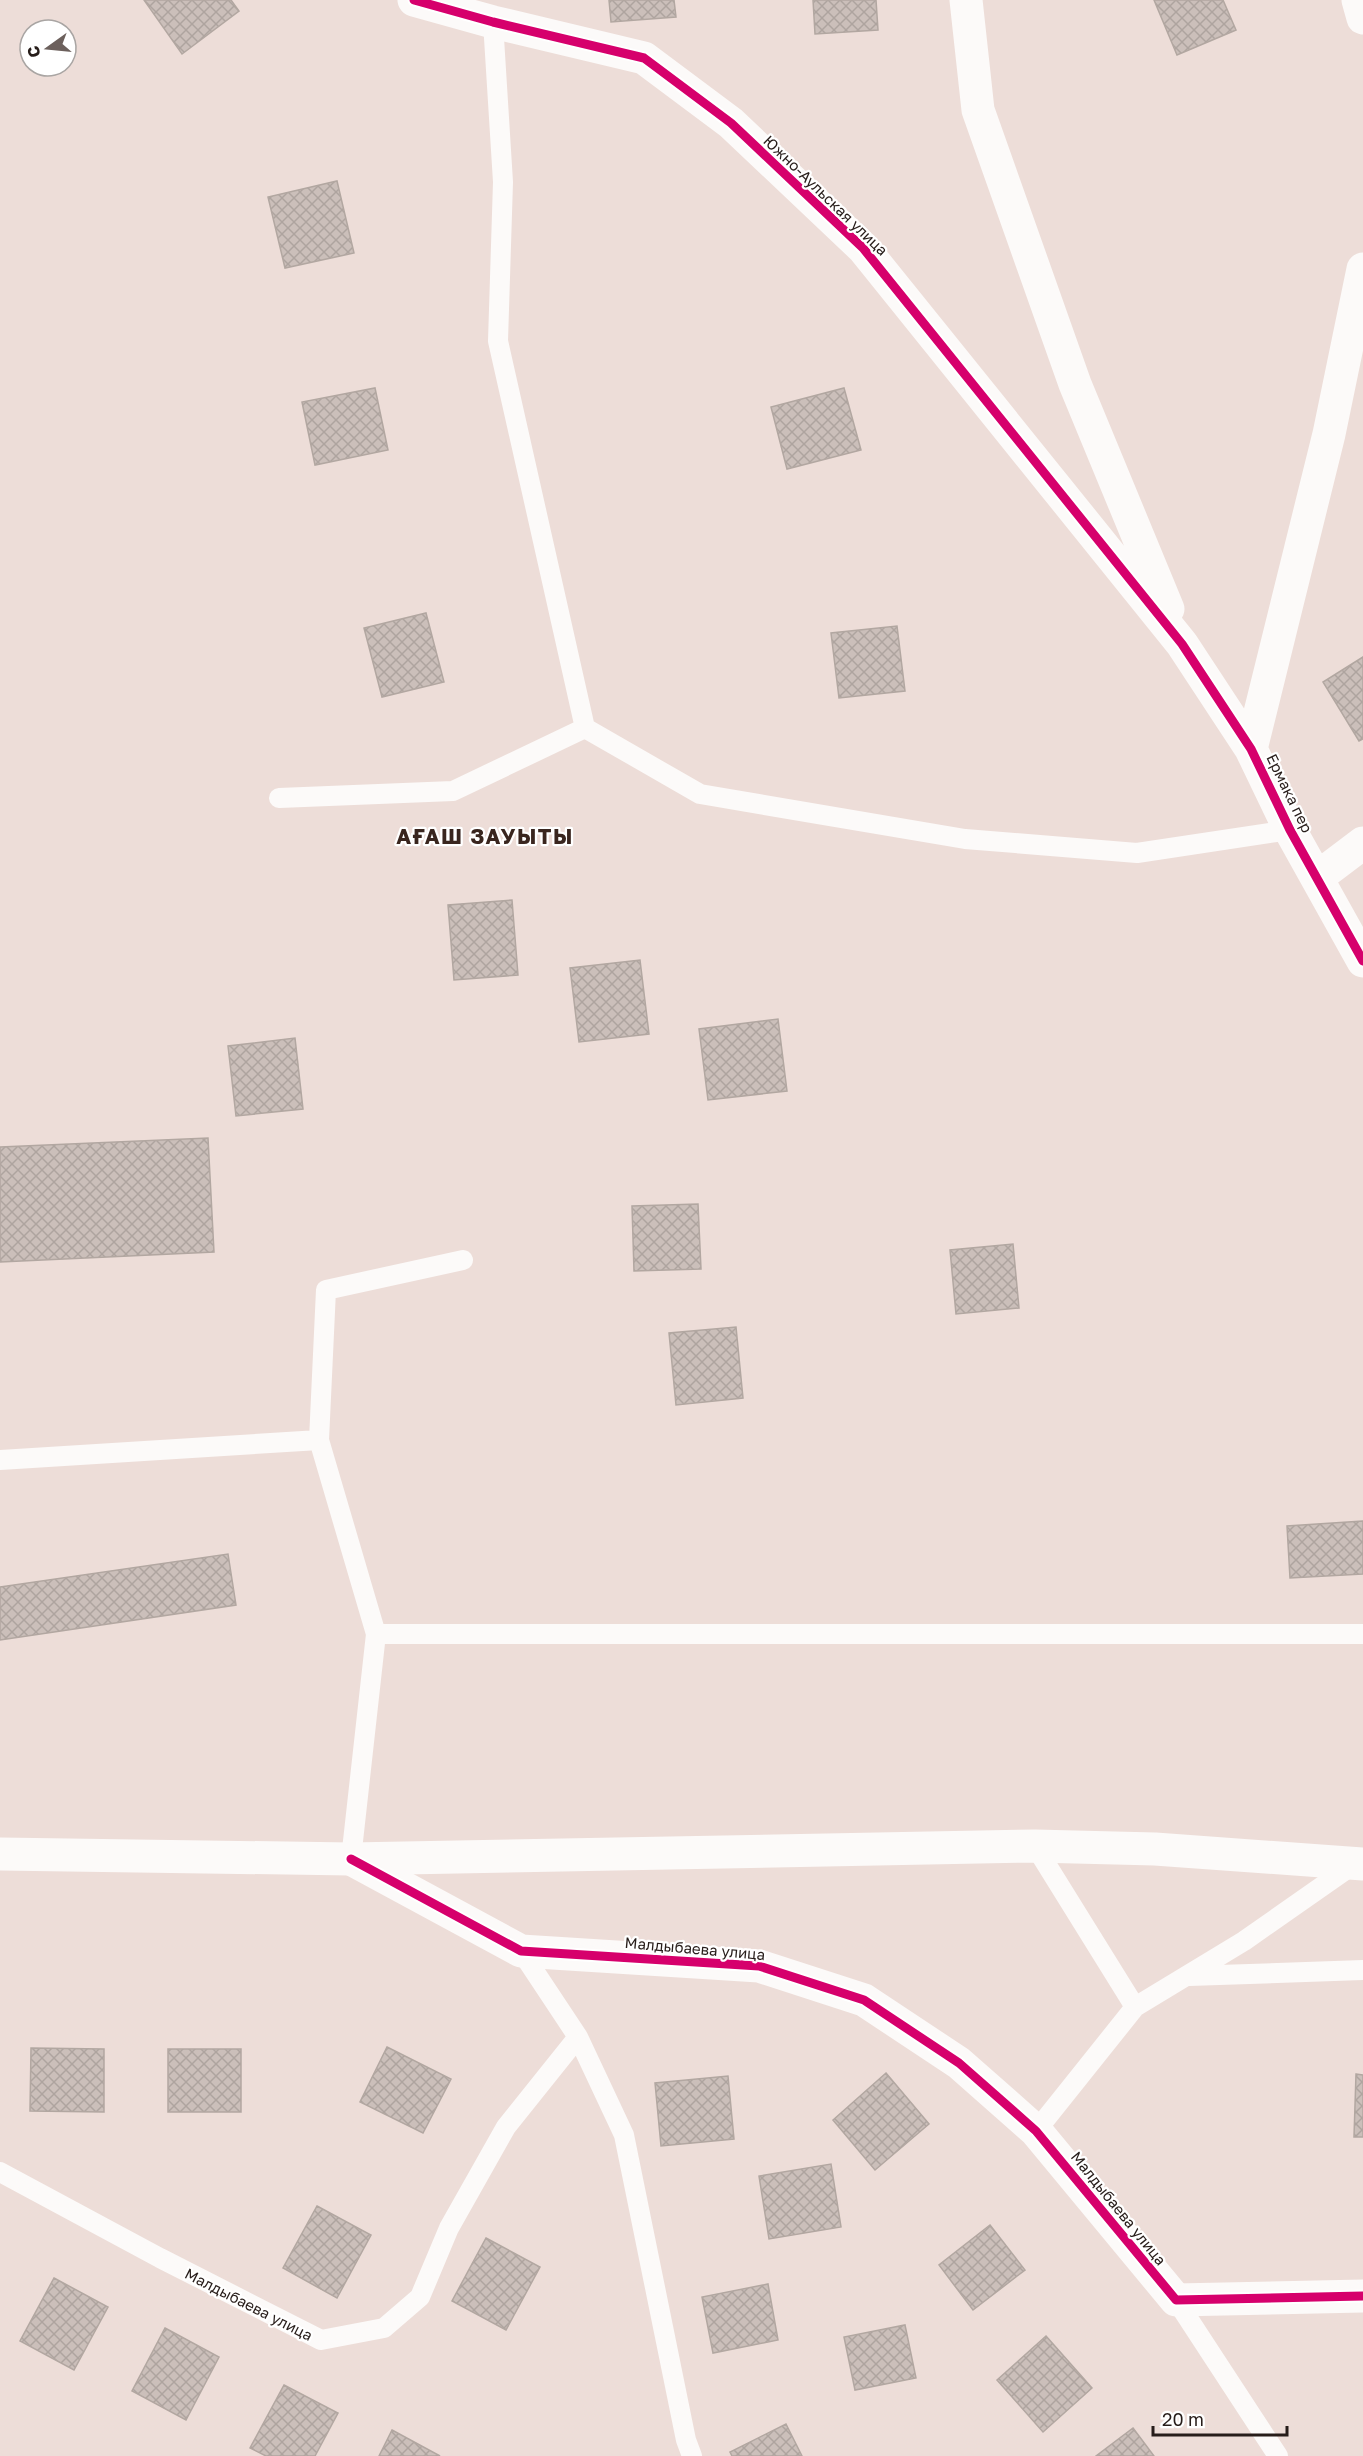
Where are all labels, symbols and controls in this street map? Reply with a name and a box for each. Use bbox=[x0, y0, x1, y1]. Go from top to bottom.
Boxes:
north arrow bbox=[18, 18, 78, 78]
text: С bbox=[22, 44, 45, 60]
street label: Южно-Аульская улица bbox=[760, 131, 892, 259]
street label: Ермака пер bbox=[1263, 751, 1317, 835]
district label: АҒАШ ЗАУЫТЫ bbox=[396, 823, 574, 849]
street label: Малдыбаева улица bbox=[624, 1933, 766, 1963]
street label: Малдыбаева улица bbox=[1068, 2148, 1170, 2268]
street label: Малдыбаева улица bbox=[182, 2264, 316, 2344]
scale bar bbox=[1153, 2399, 1286, 2437]
text: 20 m bbox=[1162, 2408, 1204, 2430]

